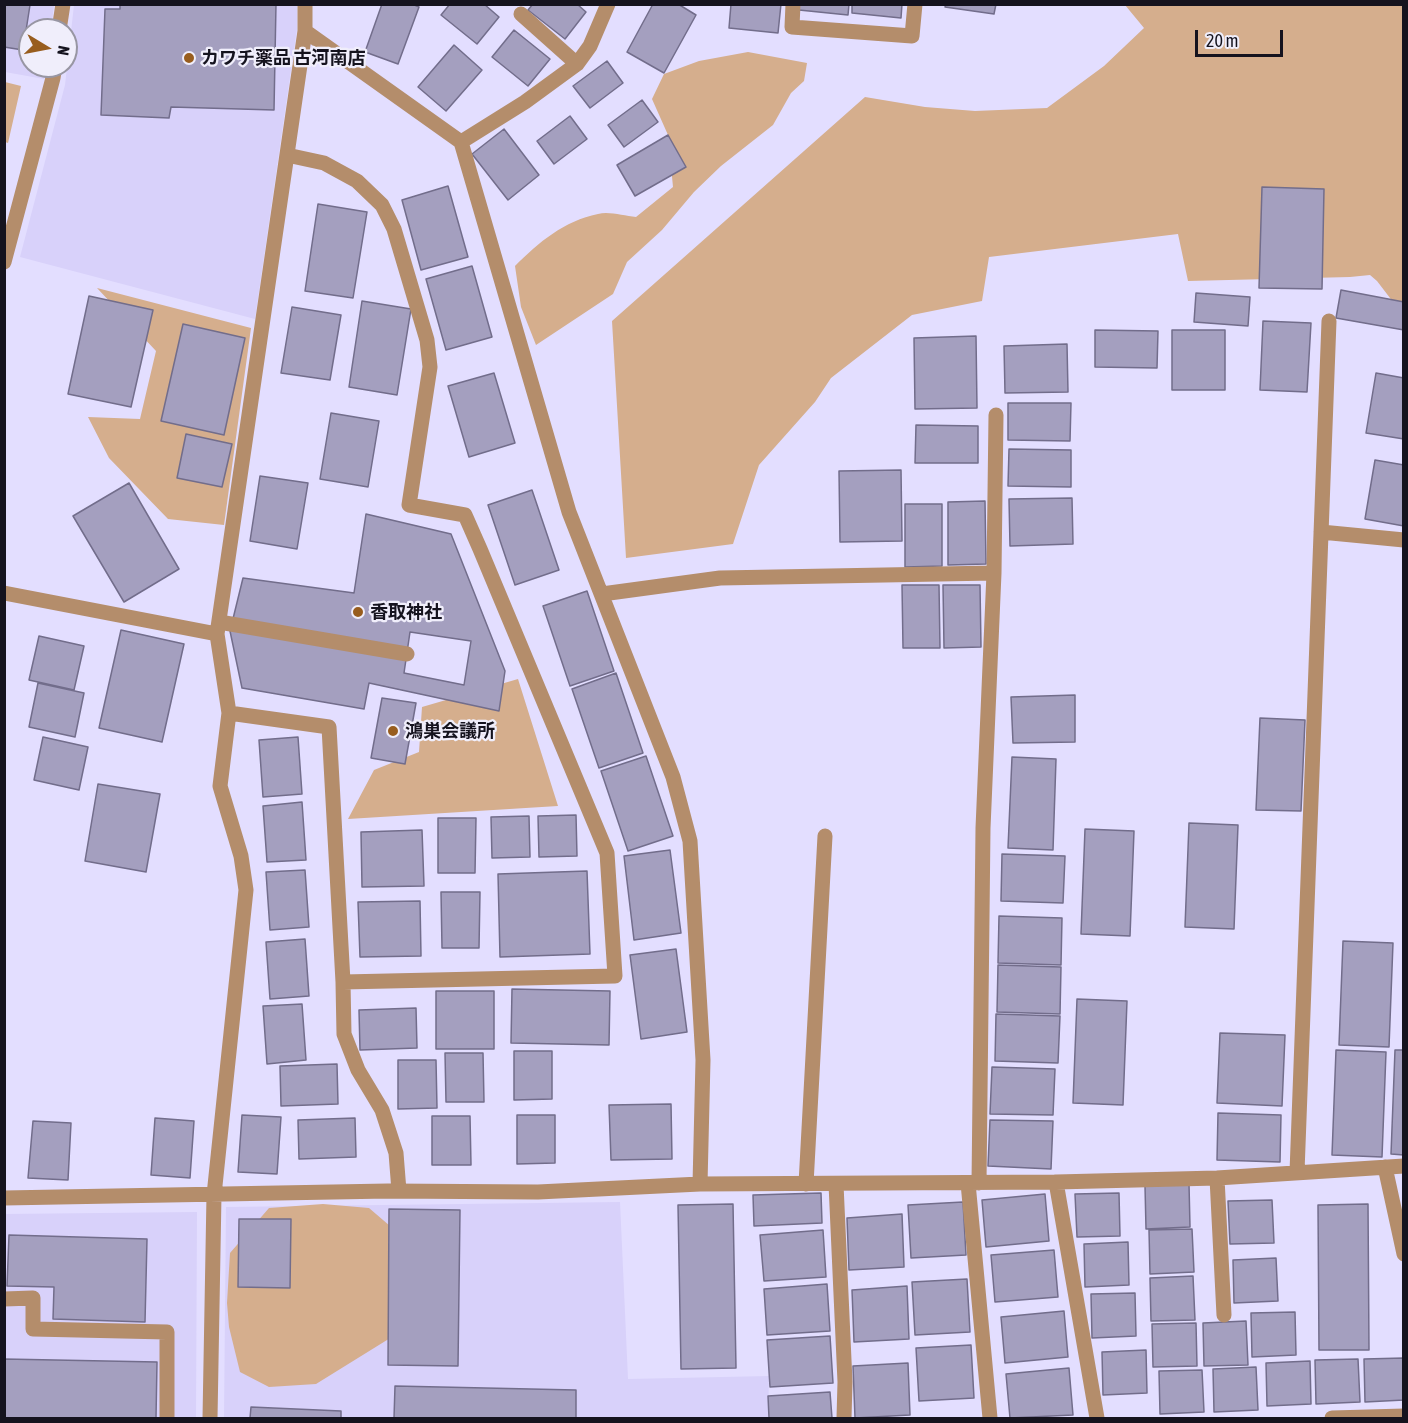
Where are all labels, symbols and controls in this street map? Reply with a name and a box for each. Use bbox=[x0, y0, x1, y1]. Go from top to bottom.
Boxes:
north arrow bbox=[18, 18, 78, 78]
scale bar bbox=[1198, 18, 1286, 56]
text: 20 m bbox=[1206, 30, 1238, 51]
text: N bbox=[54, 45, 73, 57]
place label: カワチ薬品 古河南店 bbox=[201, 47, 365, 69]
marker: カワチ薬品 古河南店 bbox=[182, 51, 196, 65]
place label: 香取神社 bbox=[370, 601, 442, 623]
marker: 香取神社 bbox=[351, 605, 365, 619]
place label: 鴻巣会議所 bbox=[405, 720, 495, 742]
marker: 鴻巣会議所 bbox=[386, 724, 400, 738]

